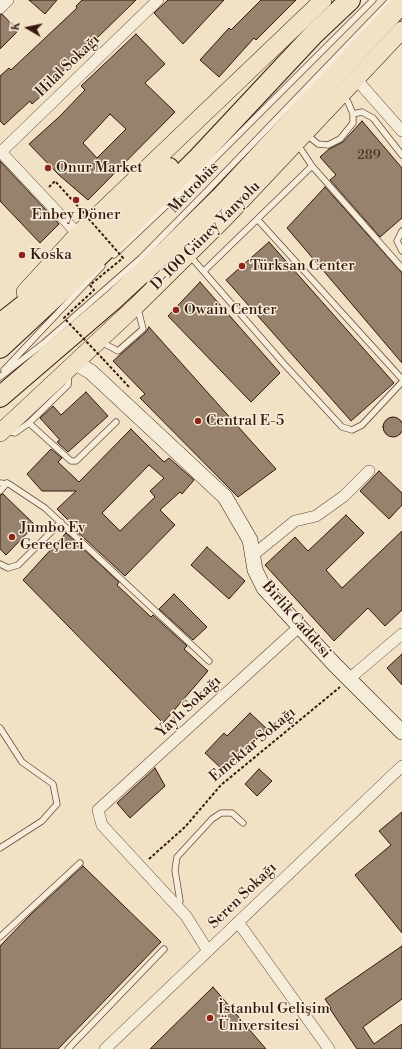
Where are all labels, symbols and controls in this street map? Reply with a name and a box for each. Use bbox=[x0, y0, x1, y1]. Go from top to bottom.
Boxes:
north arrow bbox=[8, 8, 48, 48]
text: K bbox=[9, 21, 24, 32]
street label: Hilal Sokağı bbox=[32, 31, 104, 101]
house number: 289 bbox=[357, 148, 381, 164]
place label: Onur Market bbox=[56, 159, 143, 177]
street label: Metrobüs bbox=[165, 159, 223, 217]
marker: Onur Market bbox=[43, 163, 53, 173]
street label: D-100 Güney Yanyolu bbox=[148, 178, 264, 294]
marker: Enbey Döner bbox=[71, 195, 81, 205]
place label: Enbey Döner bbox=[32, 206, 120, 224]
place label: Koska bbox=[30, 246, 72, 264]
marker: Koska bbox=[17, 250, 27, 260]
place label: Türksan Center bbox=[250, 257, 355, 275]
marker: Türksan Center bbox=[237, 261, 247, 271]
place label: Owain Center bbox=[184, 301, 277, 319]
marker: Owain Center bbox=[171, 305, 181, 315]
place label: Central E-5 bbox=[206, 412, 284, 430]
marker: Central E-5 bbox=[193, 416, 203, 426]
place label: Jumbo Ev Gereçleri bbox=[20, 519, 86, 554]
marker: Jumbo Ev Gereçleri bbox=[7, 532, 17, 542]
street label: Birlik Caddesi bbox=[258, 578, 334, 662]
street label: Yaylı Sokağı bbox=[153, 672, 225, 742]
street label: Emektar Sokağı bbox=[206, 704, 300, 786]
street label: Seren Sokağı bbox=[205, 859, 281, 933]
place label: İstanbul Gelişim Üniversitesi bbox=[218, 1000, 330, 1035]
marker: İstanbul Gelişim Üniversitesi bbox=[205, 1013, 215, 1023]

